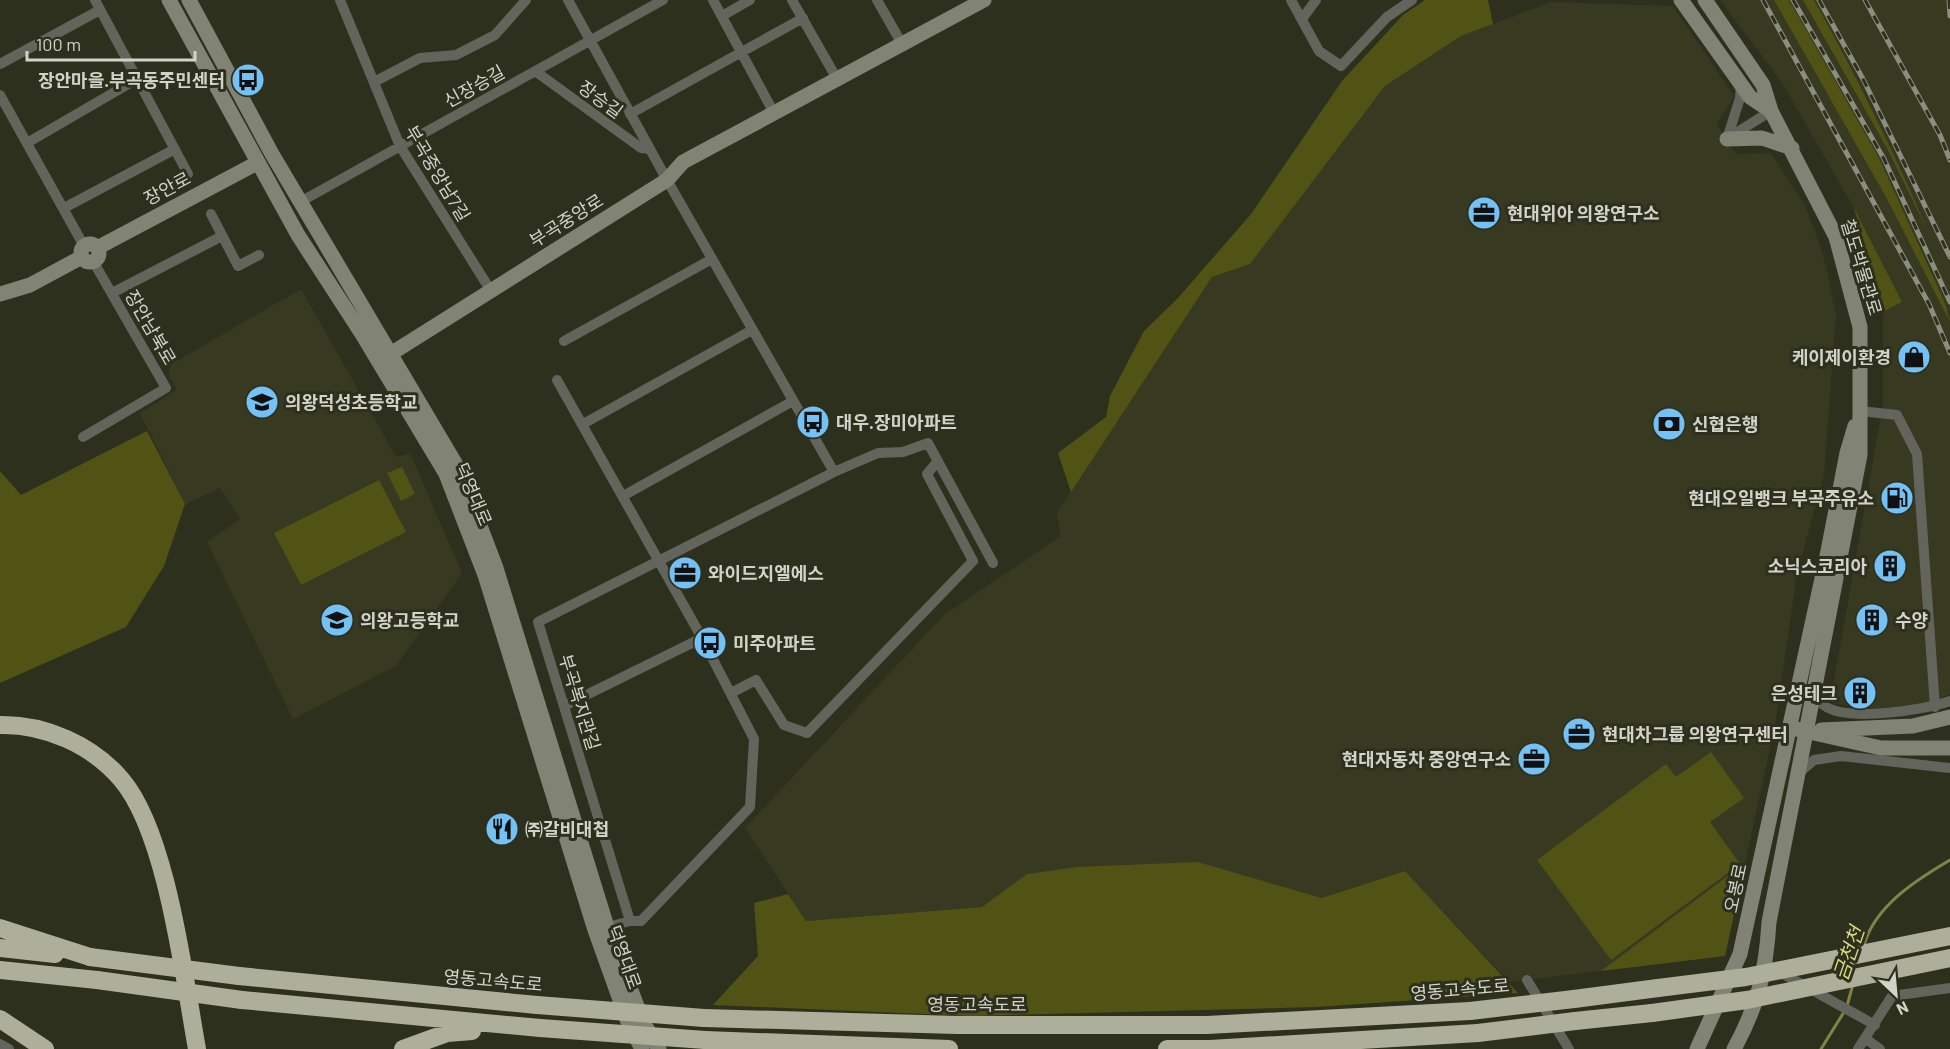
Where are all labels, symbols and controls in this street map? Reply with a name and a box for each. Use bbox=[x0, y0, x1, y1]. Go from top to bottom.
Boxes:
scale bar bbox=[27, 24, 195, 62]
text: 100 m bbox=[36, 33, 81, 55]
street label: 신장승길 bbox=[440, 60, 508, 112]
bus stop icon: 장안마을.부곡동주민센터 bbox=[230, 62, 266, 98]
place label: 장안마을.부곡동주민센터 bbox=[38, 69, 225, 91]
street label: 장승길 bbox=[574, 75, 628, 123]
street label: 부곡중앙남7길 bbox=[401, 121, 475, 225]
street label: 장안로 bbox=[140, 167, 194, 209]
street label: 부곡중앙로 bbox=[525, 189, 607, 251]
office icon: 현대위아 의왕연구소 bbox=[1466, 195, 1502, 231]
place label: 현대위아 의왕연구소 bbox=[1507, 202, 1660, 224]
street label: 철도박물관로 bbox=[1837, 216, 1887, 318]
street label: 장안남북로 bbox=[121, 286, 181, 368]
shop icon: 케이제이환경 bbox=[1896, 339, 1932, 375]
place label: 케이제이환경 bbox=[1792, 346, 1891, 368]
school or university icon: 의왕덕성초등학교 bbox=[244, 384, 280, 420]
place label: 의왕덕성초등학교 bbox=[285, 391, 417, 413]
bus stop icon: 대우.장미아파트 bbox=[795, 404, 831, 440]
bank icon: 신협은행 bbox=[1651, 406, 1687, 442]
place label: 대우.장미아파트 bbox=[836, 411, 957, 433]
place label: 신협은행 bbox=[1692, 413, 1758, 435]
street label: 덕영대로 bbox=[451, 459, 497, 529]
fuel station icon: 현대오일뱅크 부곡주유소 bbox=[1879, 480, 1915, 516]
place label: 현대오일뱅크 부곡주유소 bbox=[1688, 487, 1874, 509]
building icon: 소닉스코리아 bbox=[1872, 548, 1908, 584]
office icon: 와이드지엘에스 bbox=[667, 555, 703, 591]
place label: 소닉스코리아 bbox=[1768, 555, 1867, 577]
place label: 와이드지엘에스 bbox=[708, 562, 824, 584]
school or university icon: 의왕고등학교 bbox=[319, 602, 355, 638]
building icon: 수양 bbox=[1854, 602, 1890, 638]
place label: 의왕고등학교 bbox=[360, 609, 459, 631]
place label: 수양 bbox=[1895, 609, 1928, 631]
bus stop icon: 미주아파트 bbox=[692, 625, 728, 661]
place label: 미주아파트 bbox=[733, 632, 816, 654]
street label: 부곡복지관길 bbox=[555, 651, 605, 753]
building icon: 은성테크 bbox=[1842, 675, 1878, 711]
place label: 은성테크 bbox=[1771, 682, 1837, 704]
office icon: 현대차그룹 의왕연구센터 bbox=[1561, 716, 1597, 752]
place label: 현대차그룹 의왕연구센터 bbox=[1602, 723, 1788, 745]
office icon: 현대자동차 중앙연구소 bbox=[1516, 741, 1552, 777]
place label: 현대자동차 중앙연구소 bbox=[1342, 748, 1511, 770]
restaurant icon: ㈜갈비대첩 bbox=[484, 811, 520, 847]
place label: ㈜갈비대첩 bbox=[525, 818, 609, 840]
street label: 오봉로 bbox=[1719, 861, 1751, 915]
water label: 금천천 bbox=[1828, 921, 1869, 983]
street label: 덕영대로 bbox=[603, 922, 647, 992]
street label: 영동고속도로 bbox=[443, 965, 543, 995]
north arrow bbox=[1866, 965, 1926, 1025]
street label: 영동고속도로 bbox=[1410, 974, 1510, 1004]
street label: 영동고속도로 bbox=[927, 993, 1027, 1015]
text: N bbox=[1894, 998, 1912, 1020]

